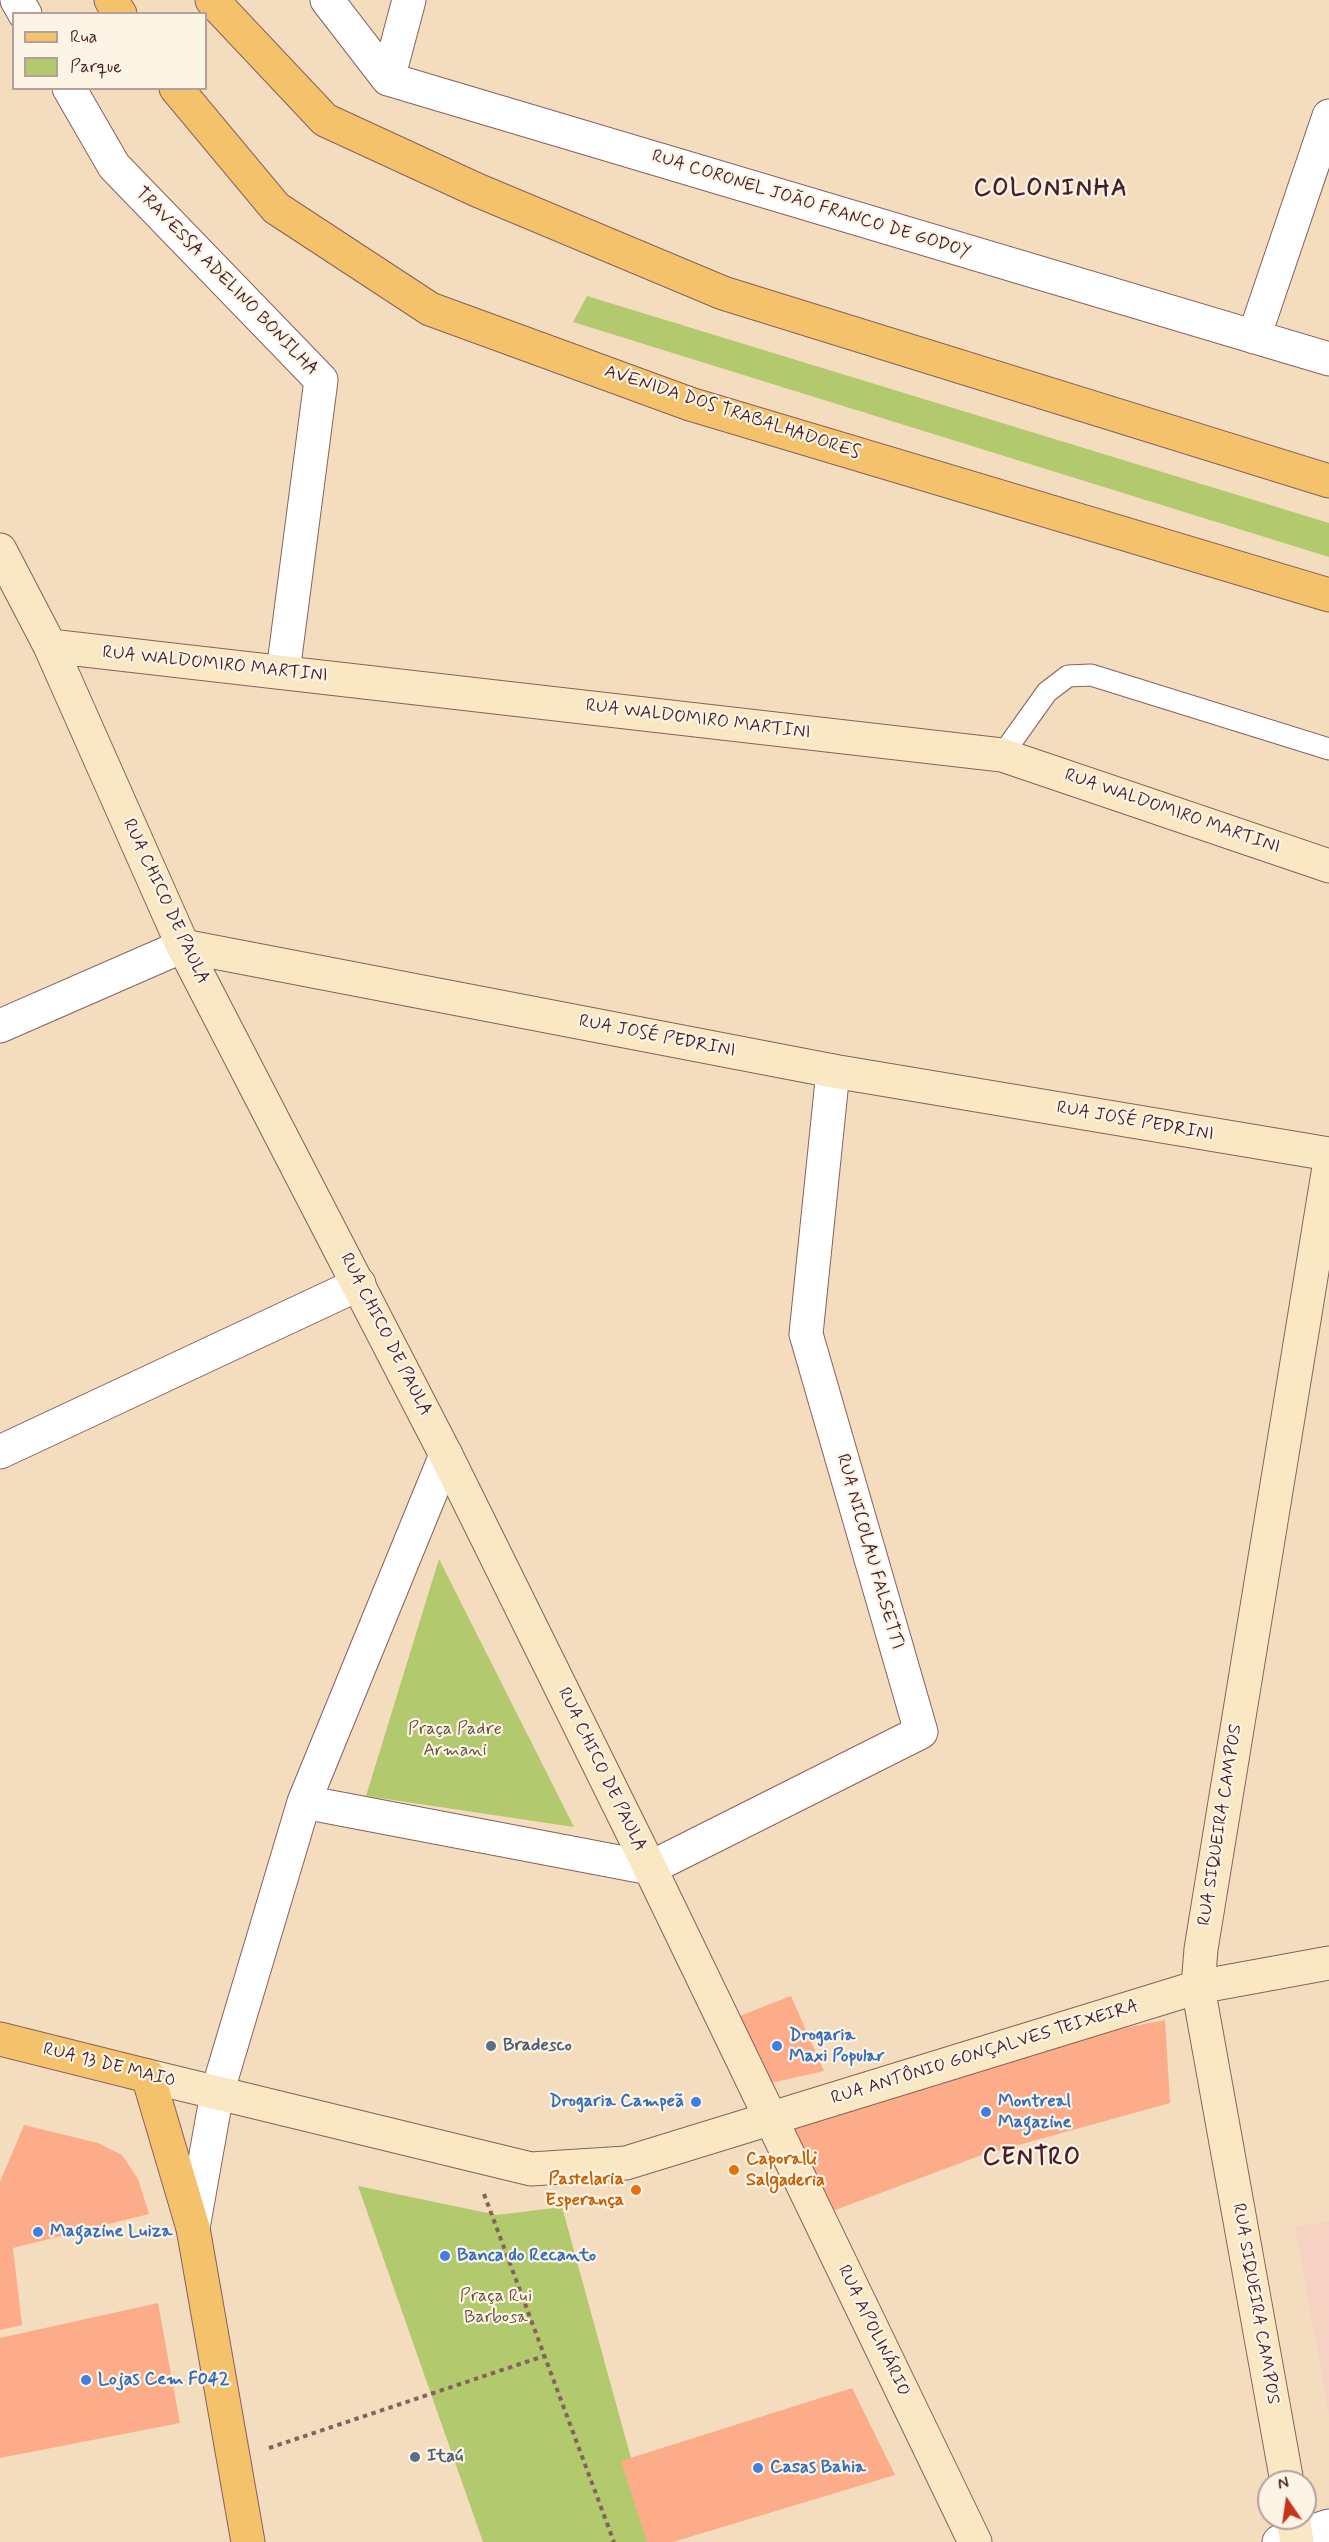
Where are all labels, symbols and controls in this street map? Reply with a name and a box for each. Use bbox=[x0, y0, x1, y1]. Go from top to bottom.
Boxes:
legend bbox=[12, 12, 207, 90]
text: Rua bbox=[70, 25, 97, 49]
text: Parque bbox=[70, 55, 122, 79]
street label: RUA CORONEL JOÃO FRANCO DE GODOY bbox=[649, 146, 973, 264]
district label: COLONINHA bbox=[979, 176, 1123, 204]
street label: TRAVESSA ADELINO BONILHA bbox=[130, 183, 322, 381]
street label: AVENIDA DOS TRABALHADORES bbox=[601, 361, 863, 465]
street label: RUA WALDOMIRO MARTINI bbox=[101, 642, 329, 688]
street label: RUA WALDOMIRO MARTINI bbox=[584, 695, 812, 745]
street label: RUA WALDOMIRO MARTINI bbox=[1061, 765, 1283, 859]
street label: RUA CHICO DE PAULA bbox=[117, 816, 213, 988]
street label: RUA JOSÉ PEDRINI bbox=[577, 1011, 737, 1063]
street label: RUA JOSÉ PEDRINI bbox=[1055, 1098, 1215, 1146]
street label: RUA CHICO DE PAULA bbox=[335, 1250, 435, 1420]
street label: RUA NICOLAU FALSETTI bbox=[831, 1452, 907, 1652]
street label: RUA CHICO DE PAULA bbox=[552, 1684, 650, 1856]
park label: Praça Padre Armani bbox=[408, 1719, 502, 1762]
street label: RUA SIQUEIRA CAMPOS bbox=[1194, 1723, 1248, 1927]
street label: RUA ANTÔNIO GONÇALVES TEIXEIRA bbox=[829, 1996, 1141, 2110]
place label: Drogaria Maxi Popular bbox=[789, 2025, 885, 2068]
place label: Bradesco bbox=[503, 2035, 572, 2057]
street label: RUA 13 DE MAIO bbox=[41, 2039, 177, 2093]
marker: Bradesco bbox=[484, 2039, 498, 2053]
marker: Drogaria Maxi Popular bbox=[770, 2039, 784, 2053]
place label: Drogaria Campeã bbox=[549, 2091, 684, 2113]
place label: Montreal Magazine bbox=[998, 2091, 1071, 2134]
marker: Drogaria Campeã bbox=[689, 2095, 703, 2109]
marker: Montreal Magazine bbox=[979, 2105, 993, 2119]
district label: CENTRO bbox=[981, 2145, 1083, 2173]
place label: Caporalli Salgaderia bbox=[746, 2149, 825, 2192]
marker: Caporalli Salgaderia bbox=[727, 2163, 741, 2177]
place label: Pastelaria Esperança bbox=[545, 2169, 624, 2212]
marker: Pastelaria Esperança bbox=[629, 2183, 643, 2197]
street label: RUA SIQUEIRA CAMPOS bbox=[1227, 2202, 1283, 2406]
place label: Magazine Luiza bbox=[50, 2221, 172, 2243]
marker: Magazine Luiza bbox=[31, 2225, 45, 2239]
place label: Banca do Recanto bbox=[457, 2245, 596, 2267]
marker: Banca do Recanto bbox=[438, 2249, 452, 2263]
street label: RUA APOLINÁRIO bbox=[832, 2262, 914, 2400]
park label: Praça Rui Barbosa bbox=[460, 2286, 532, 2328]
place label: Lojas Cem F042 bbox=[98, 2369, 230, 2391]
marker: Lojas Cem F042 bbox=[79, 2373, 93, 2387]
place label: Itaú bbox=[427, 2446, 463, 2468]
marker: Itaú bbox=[408, 2450, 422, 2464]
place label: Casas Bahia bbox=[770, 2457, 866, 2479]
marker: Casas Bahia bbox=[751, 2461, 765, 2475]
north arrow bbox=[1257, 2470, 1317, 2530]
text: N bbox=[1276, 2472, 1291, 2495]

